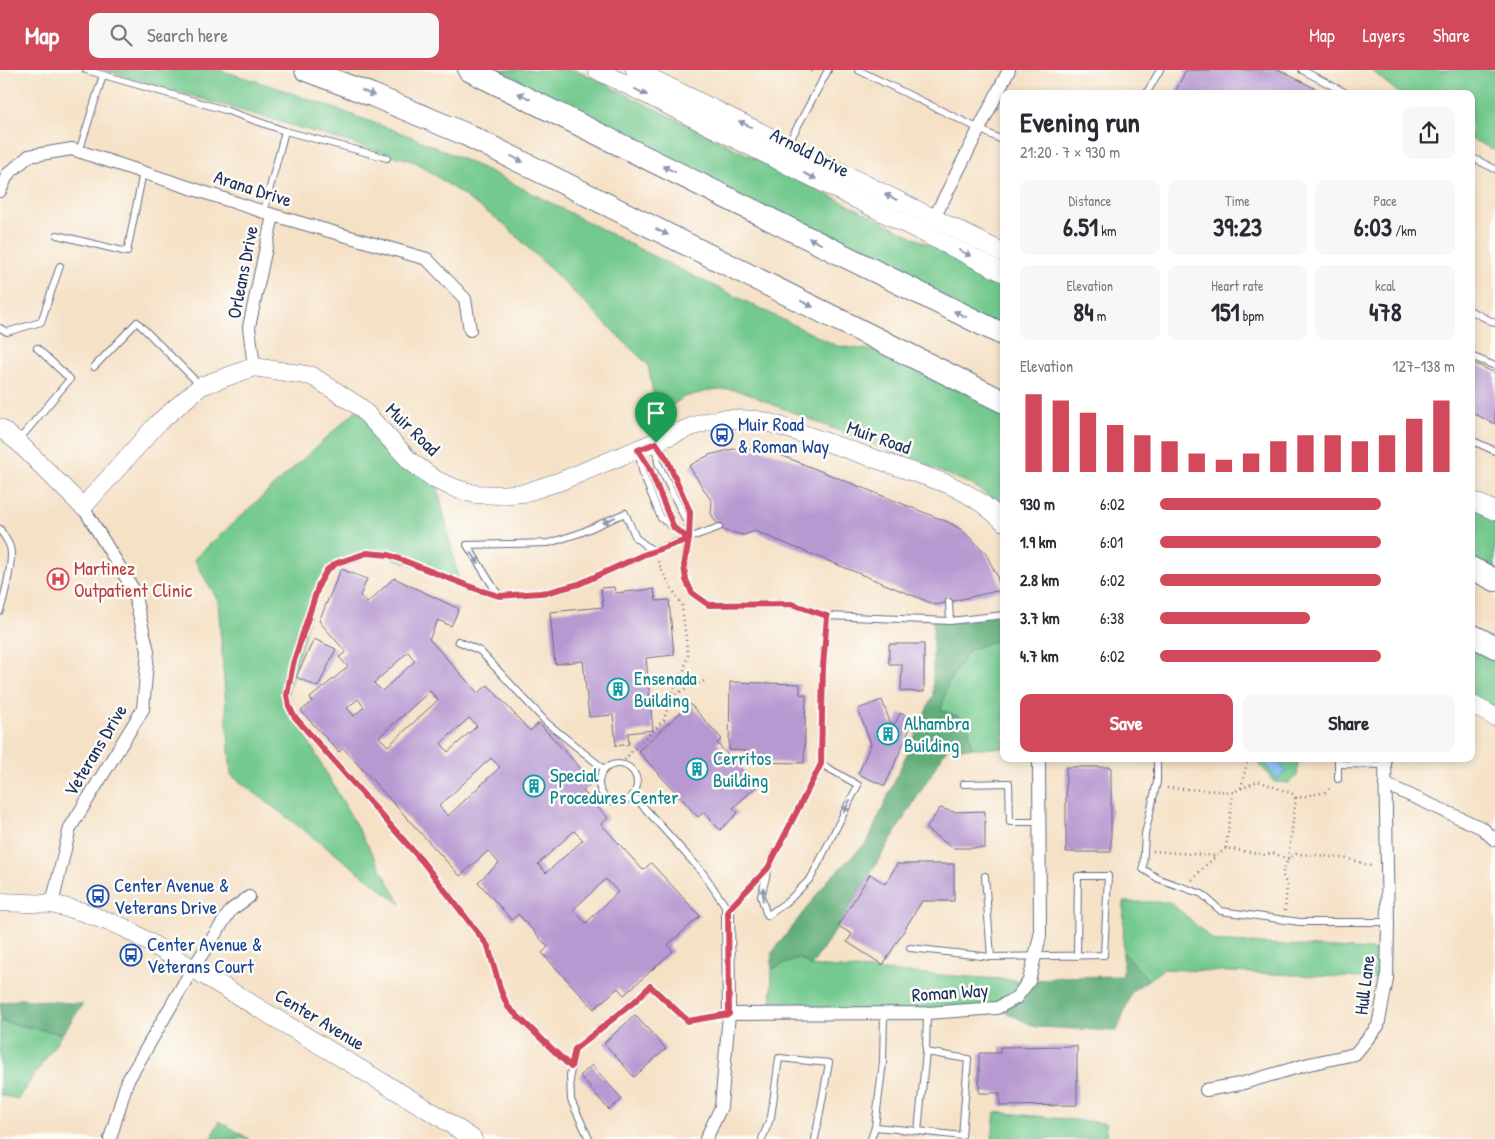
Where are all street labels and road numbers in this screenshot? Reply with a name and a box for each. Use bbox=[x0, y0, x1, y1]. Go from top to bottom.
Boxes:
street label: Arnold Drive bbox=[766, 121, 854, 183]
street label: Arana Drive bbox=[211, 163, 296, 213]
street label: Orleans Drive bbox=[220, 223, 264, 321]
street label: Muir Road bbox=[380, 397, 446, 462]
street label: Muir Road bbox=[844, 414, 915, 460]
street label: Veterans Drive bbox=[57, 699, 133, 801]
street label: Hull Lane bbox=[1347, 953, 1381, 1016]
street label: Roman Way bbox=[911, 976, 989, 1008]
street label: Center Avenue bbox=[270, 982, 370, 1056]

